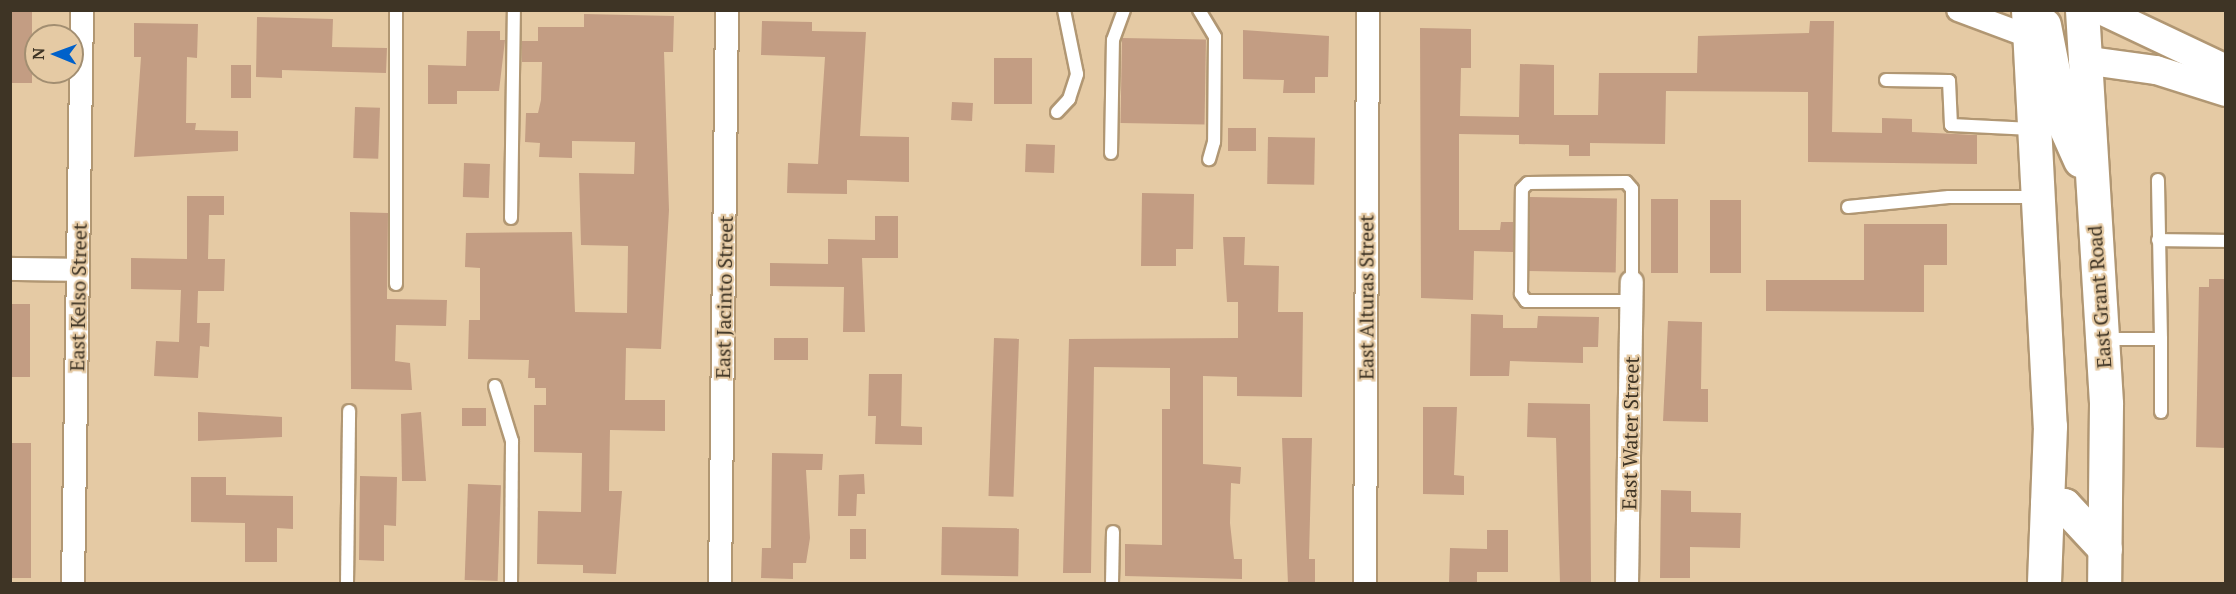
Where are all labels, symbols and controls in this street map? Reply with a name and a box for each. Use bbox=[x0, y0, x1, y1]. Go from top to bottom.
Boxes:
north arrow bbox=[24, 24, 84, 84]
text: N bbox=[27, 47, 49, 60]
street label: East Alturas Street bbox=[1354, 214, 1378, 380]
street label: East Jacinto Street bbox=[711, 215, 737, 379]
street label: East Kelso Street bbox=[65, 222, 91, 372]
street label: East Grant Road bbox=[2082, 225, 2116, 369]
street label: East Water Street bbox=[1617, 356, 1643, 510]

